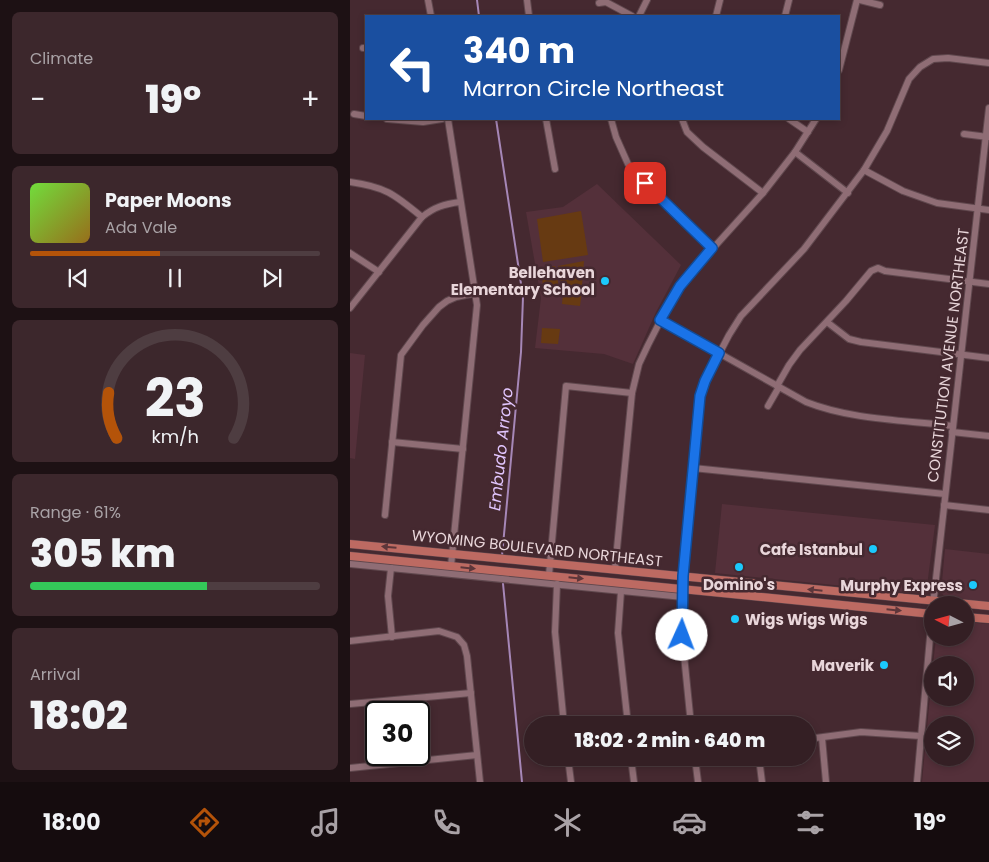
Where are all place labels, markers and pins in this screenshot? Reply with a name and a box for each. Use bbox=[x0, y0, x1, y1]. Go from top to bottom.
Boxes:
pin bbox=[624, 162, 666, 204]
place label: Bellehaven Elementary School bbox=[451, 262, 595, 300]
marker: Bellehaven Elementary School bbox=[599, 275, 611, 287]
place label: Cafe Istanbul bbox=[760, 539, 863, 560]
marker: Cafe Istanbul bbox=[867, 543, 879, 555]
marker: Domino's bbox=[733, 561, 745, 573]
place label: Domino's bbox=[703, 574, 775, 595]
place label: Murphy Express bbox=[840, 575, 963, 596]
marker: Murphy Express bbox=[967, 579, 979, 591]
place label: Wigs Wigs Wigs bbox=[745, 609, 868, 630]
marker: Wigs Wigs Wigs bbox=[729, 613, 741, 625]
place label: Maverik bbox=[811, 655, 875, 676]
marker: Maverik bbox=[878, 659, 890, 671]

